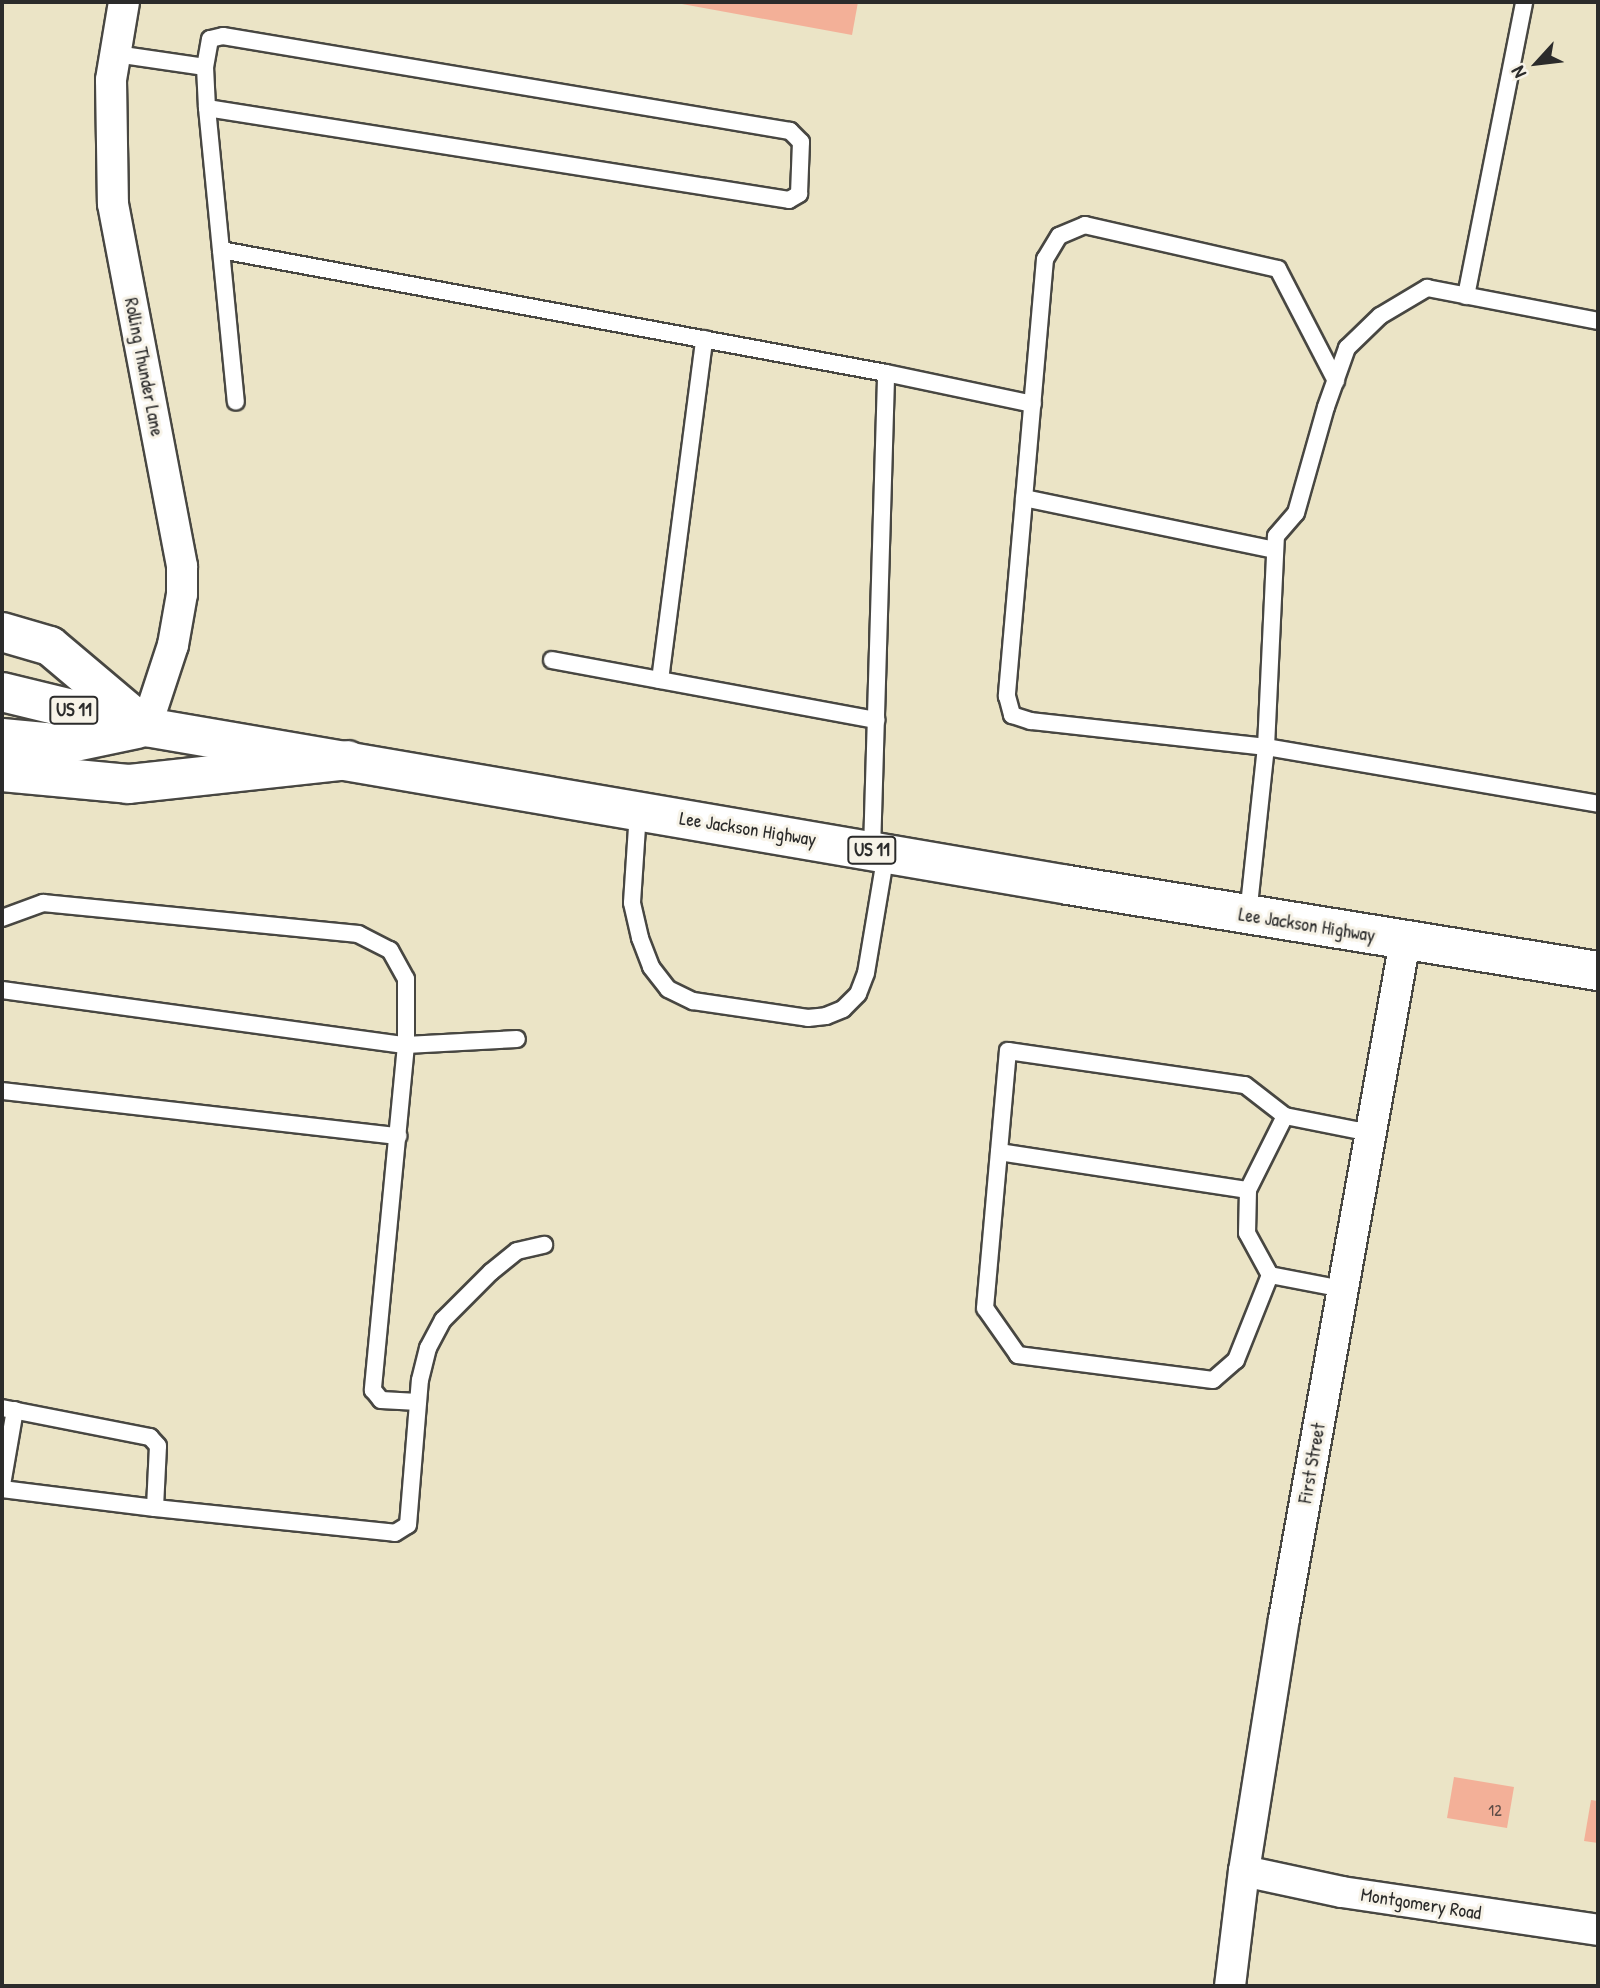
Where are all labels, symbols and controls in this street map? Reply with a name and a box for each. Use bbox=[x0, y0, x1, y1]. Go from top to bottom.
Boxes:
north arrow bbox=[1502, 28, 1572, 98]
text: N bbox=[1504, 62, 1532, 83]
street label: Rolling Thunder Lane bbox=[119, 296, 169, 438]
road number: US 11 bbox=[48, 696, 100, 724]
street label: Lee Jackson Highway bbox=[678, 807, 818, 851]
road number: US 11 bbox=[846, 836, 898, 864]
street label: Lee Jackson Highway bbox=[1237, 903, 1377, 947]
street label: First Street bbox=[1294, 1421, 1330, 1505]
house number: 12 bbox=[1488, 1800, 1502, 1820]
street label: Montgomery Road bbox=[1359, 1883, 1483, 1925]

